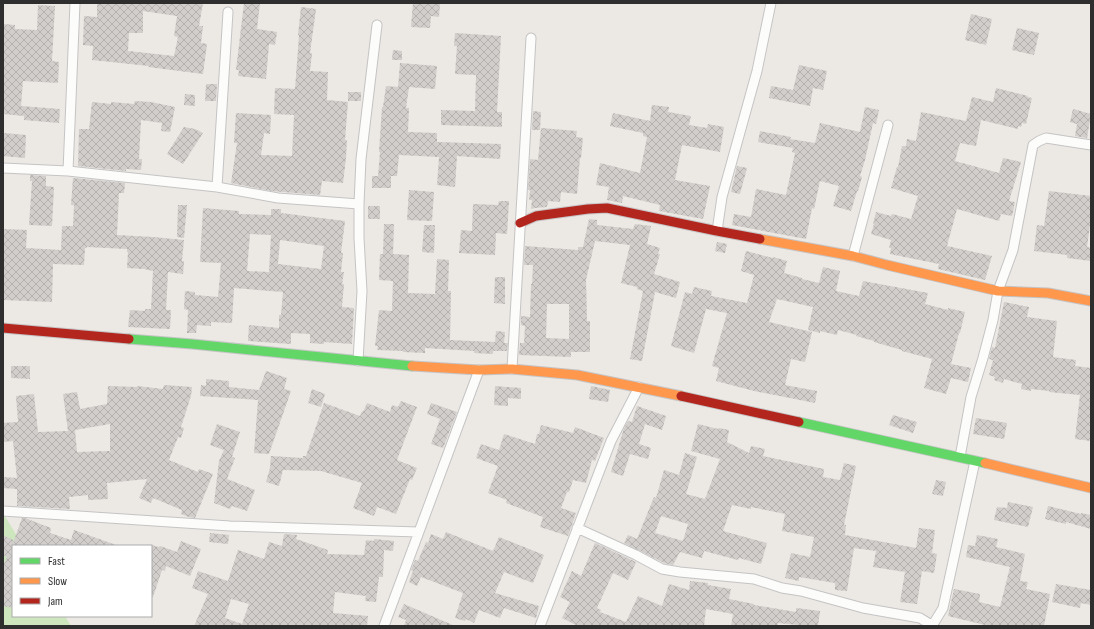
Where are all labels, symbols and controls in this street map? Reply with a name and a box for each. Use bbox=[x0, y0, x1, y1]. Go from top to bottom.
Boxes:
legend bbox=[12, 545, 152, 617]
text: Fast bbox=[48, 554, 65, 569]
text: Slow bbox=[48, 574, 67, 589]
text: Jam bbox=[47, 594, 63, 609]

